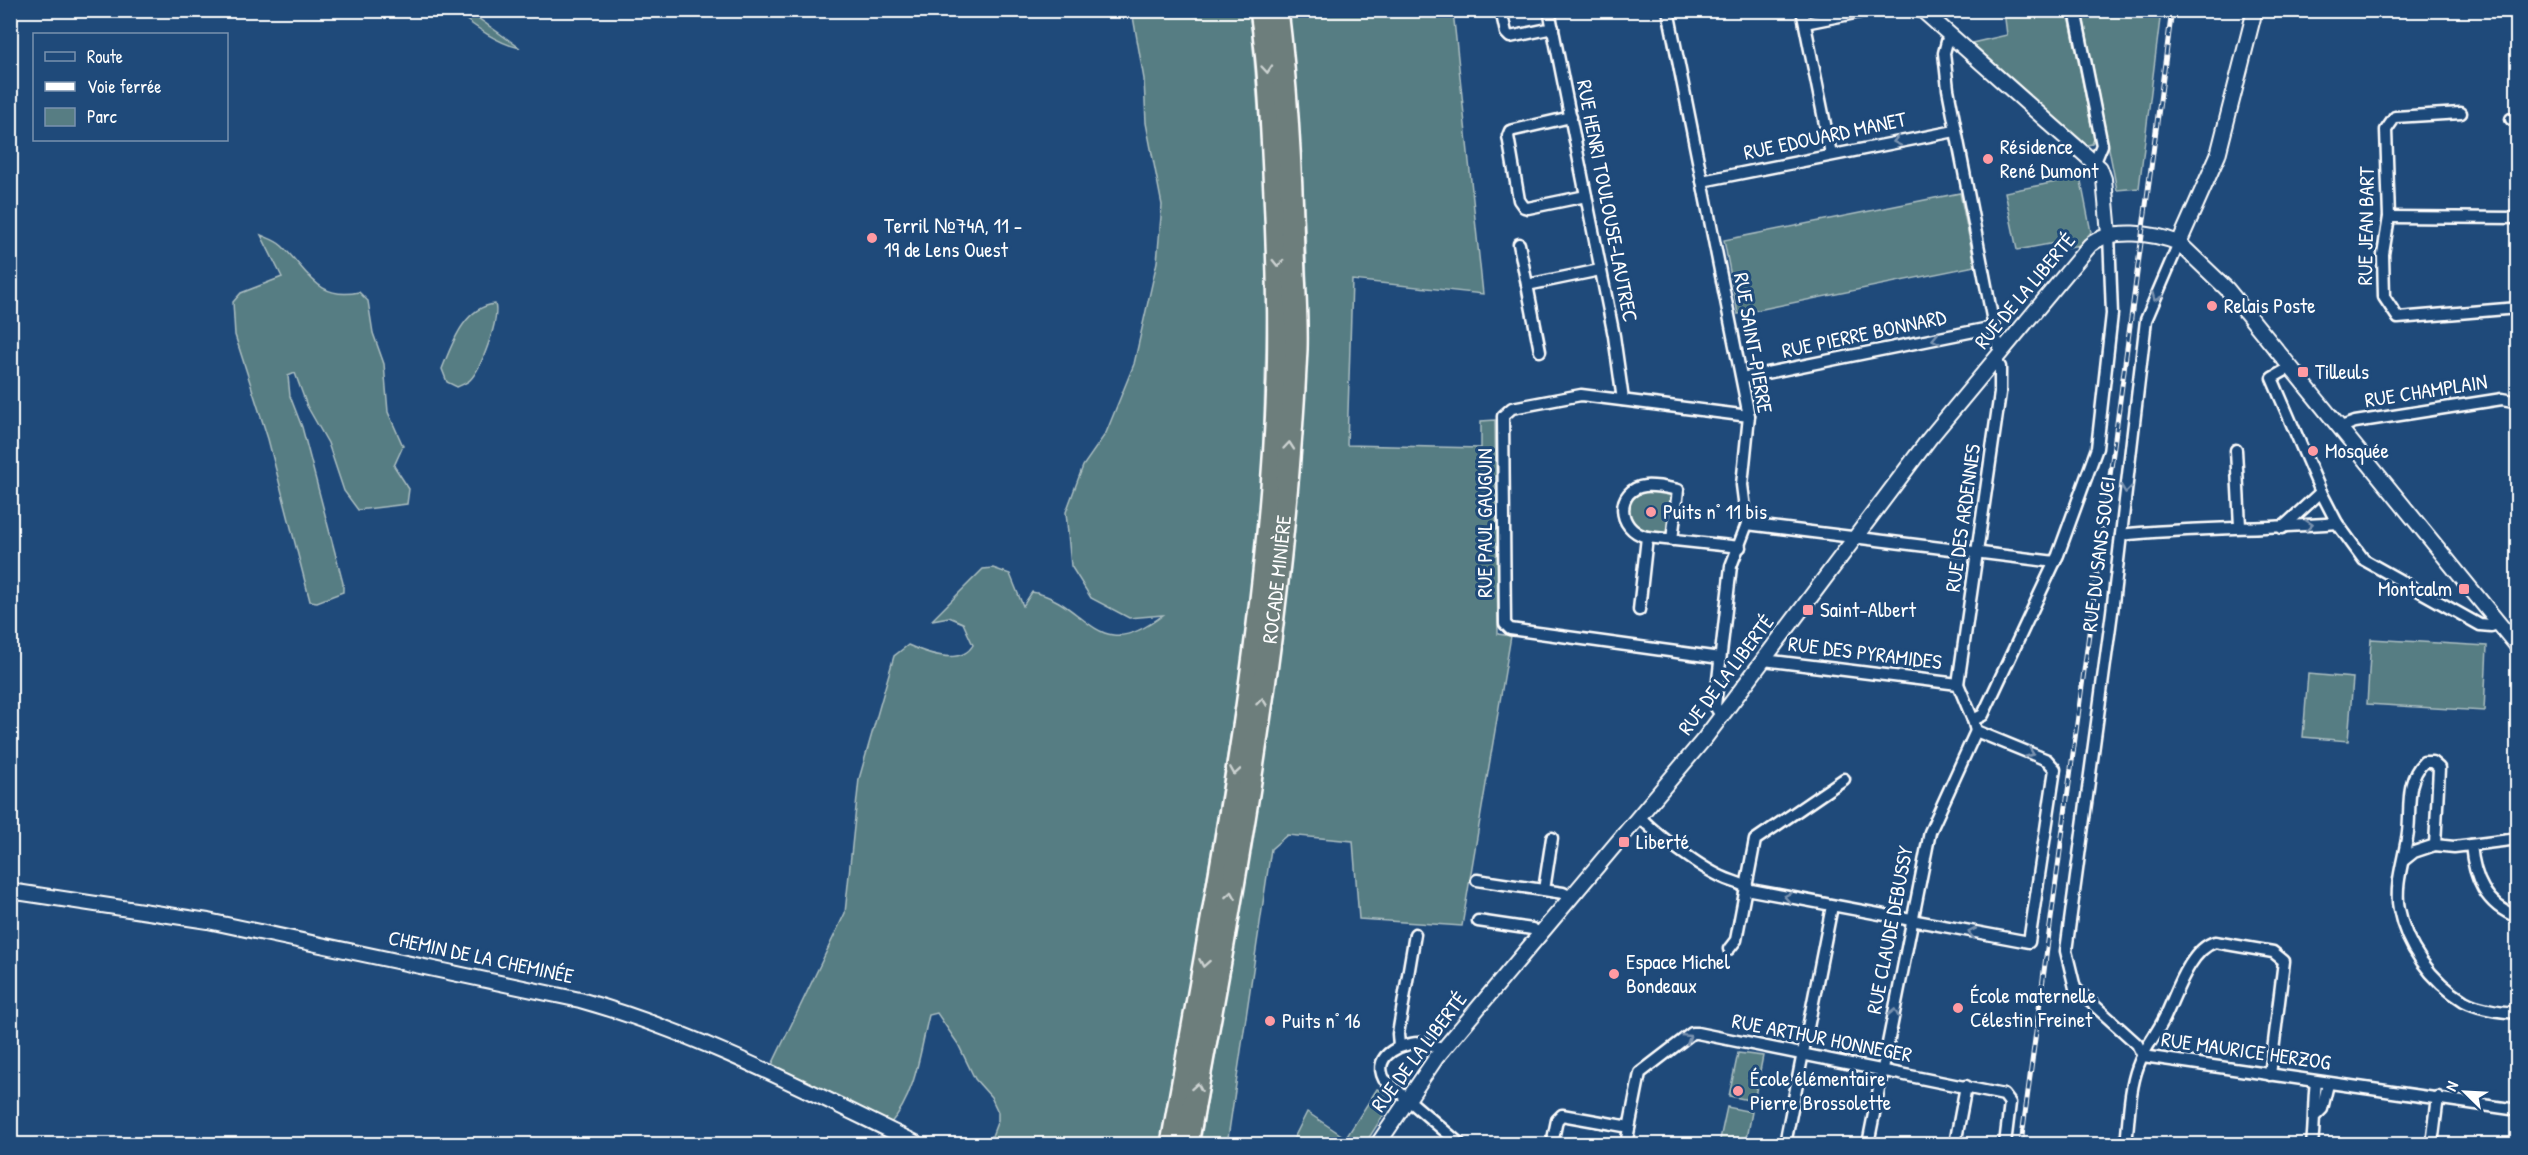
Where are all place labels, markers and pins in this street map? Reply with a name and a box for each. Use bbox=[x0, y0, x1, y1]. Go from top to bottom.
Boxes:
place label: Résidence René Dumont bbox=[2000, 132, 2099, 185]
marker: Résidence René Dumont bbox=[1981, 152, 1995, 166]
place label: Terril №74A, 11 - 19 de Lens Ouest bbox=[884, 211, 1022, 264]
marker: Terril №74A, 11 - 19 de Lens Ouest bbox=[865, 231, 879, 245]
place label: Relais Poste bbox=[2224, 291, 2316, 320]
marker: Relais Poste bbox=[2205, 299, 2219, 313]
place label: Tilleuls bbox=[2315, 357, 2369, 386]
marker: Tilleuls bbox=[2296, 365, 2310, 379]
place label: Mosquée bbox=[2325, 436, 2389, 465]
marker: Mosquée bbox=[2306, 444, 2320, 458]
place label: Puits n° 11 bis bbox=[1663, 497, 1767, 526]
marker: Puits n° 11 bis bbox=[1644, 505, 1658, 519]
place label: Montcalm bbox=[2378, 574, 2452, 603]
marker: Montcalm bbox=[2457, 582, 2471, 596]
place label: Saint-Albert bbox=[1820, 595, 1917, 624]
marker: Saint-Albert bbox=[1801, 603, 1815, 617]
place label: Liberté bbox=[1636, 827, 1689, 856]
marker: Liberté bbox=[1617, 835, 1631, 849]
place label: Espace Michel Bondeaux bbox=[1626, 947, 1730, 1000]
marker: Espace Michel Bondeaux bbox=[1607, 967, 1621, 981]
place label: École maternelle Célestin Freinet bbox=[1970, 981, 2096, 1034]
marker: École maternelle Célestin Freinet bbox=[1951, 1001, 1965, 1015]
place label: Puits n° 16 bbox=[1282, 1006, 1361, 1035]
marker: Puits n° 16 bbox=[1263, 1014, 1277, 1028]
place label: École élémentaire Pierre Brossolette bbox=[1750, 1064, 1891, 1117]
marker: École élémentaire Pierre Brossolette bbox=[1731, 1084, 1745, 1098]

